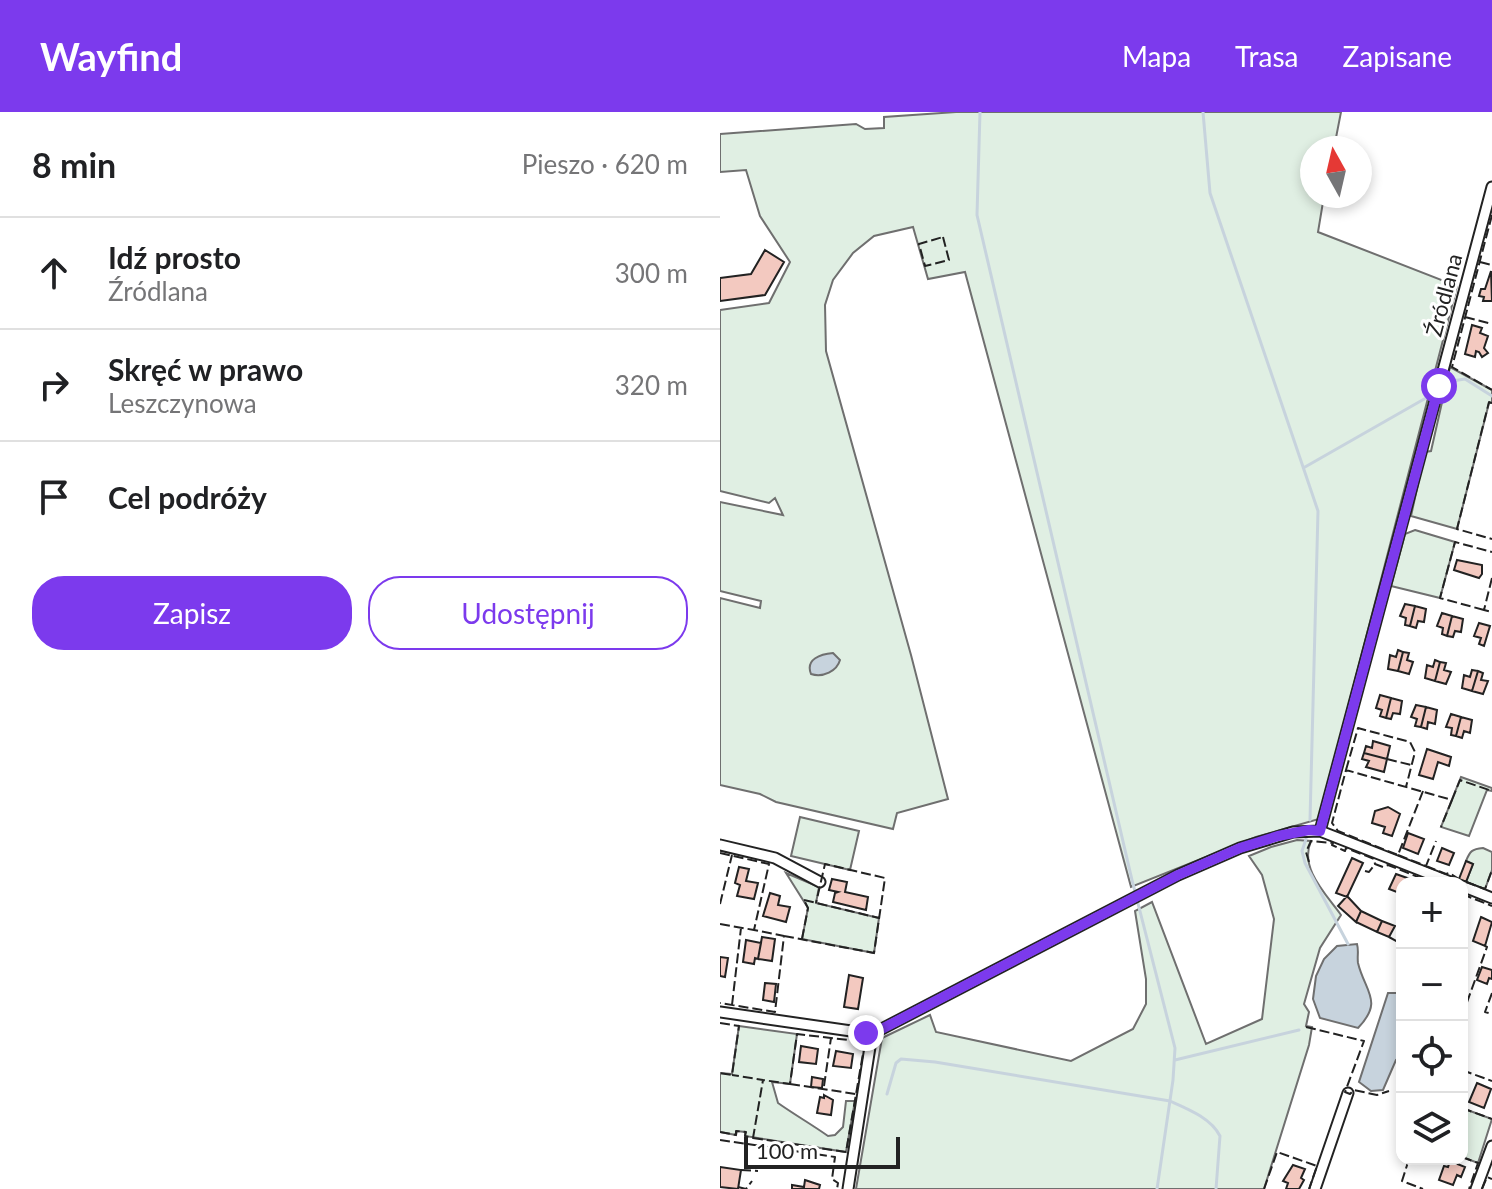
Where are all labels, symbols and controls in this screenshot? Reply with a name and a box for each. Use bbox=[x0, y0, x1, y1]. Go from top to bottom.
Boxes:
text: Wayfind bbox=[40, 33, 182, 79]
text: Mapa bbox=[1122, 39, 1191, 73]
text: Trasa bbox=[1235, 39, 1298, 73]
text: Zapisane bbox=[1342, 39, 1452, 73]
north arrow bbox=[1300, 136, 1372, 208]
text: 8 min bbox=[32, 144, 116, 185]
text: Pieszo · 620 m bbox=[522, 148, 688, 180]
text: Idź prosto bbox=[108, 239, 241, 275]
icon: ahead bbox=[32, 251, 76, 295]
street label: Źródlana bbox=[1420, 251, 1468, 339]
text: 300 m bbox=[615, 257, 688, 289]
text: Źródlana bbox=[108, 275, 208, 307]
text: Skręć w prawo bbox=[108, 351, 303, 387]
icon: right bbox=[32, 363, 76, 407]
route start bbox=[1421, 368, 1457, 404]
text: 320 m bbox=[615, 369, 688, 401]
text: Leszczynowa bbox=[108, 387, 257, 419]
icon: arrive bbox=[32, 475, 76, 519]
text: Cel podróży bbox=[108, 479, 267, 515]
button: Zapisz bbox=[32, 576, 352, 650]
button: Udostępnij bbox=[368, 576, 688, 650]
map controls bbox=[1396, 877, 1468, 1165]
button: + bbox=[1396, 877, 1468, 949]
button: − bbox=[1396, 949, 1468, 1021]
route end bbox=[848, 1015, 884, 1051]
button: locate bbox=[1396, 1021, 1468, 1093]
button: layers bbox=[1396, 1093, 1468, 1165]
scale bar bbox=[744, 1133, 900, 1169]
text: 100 m bbox=[756, 1137, 818, 1164]

